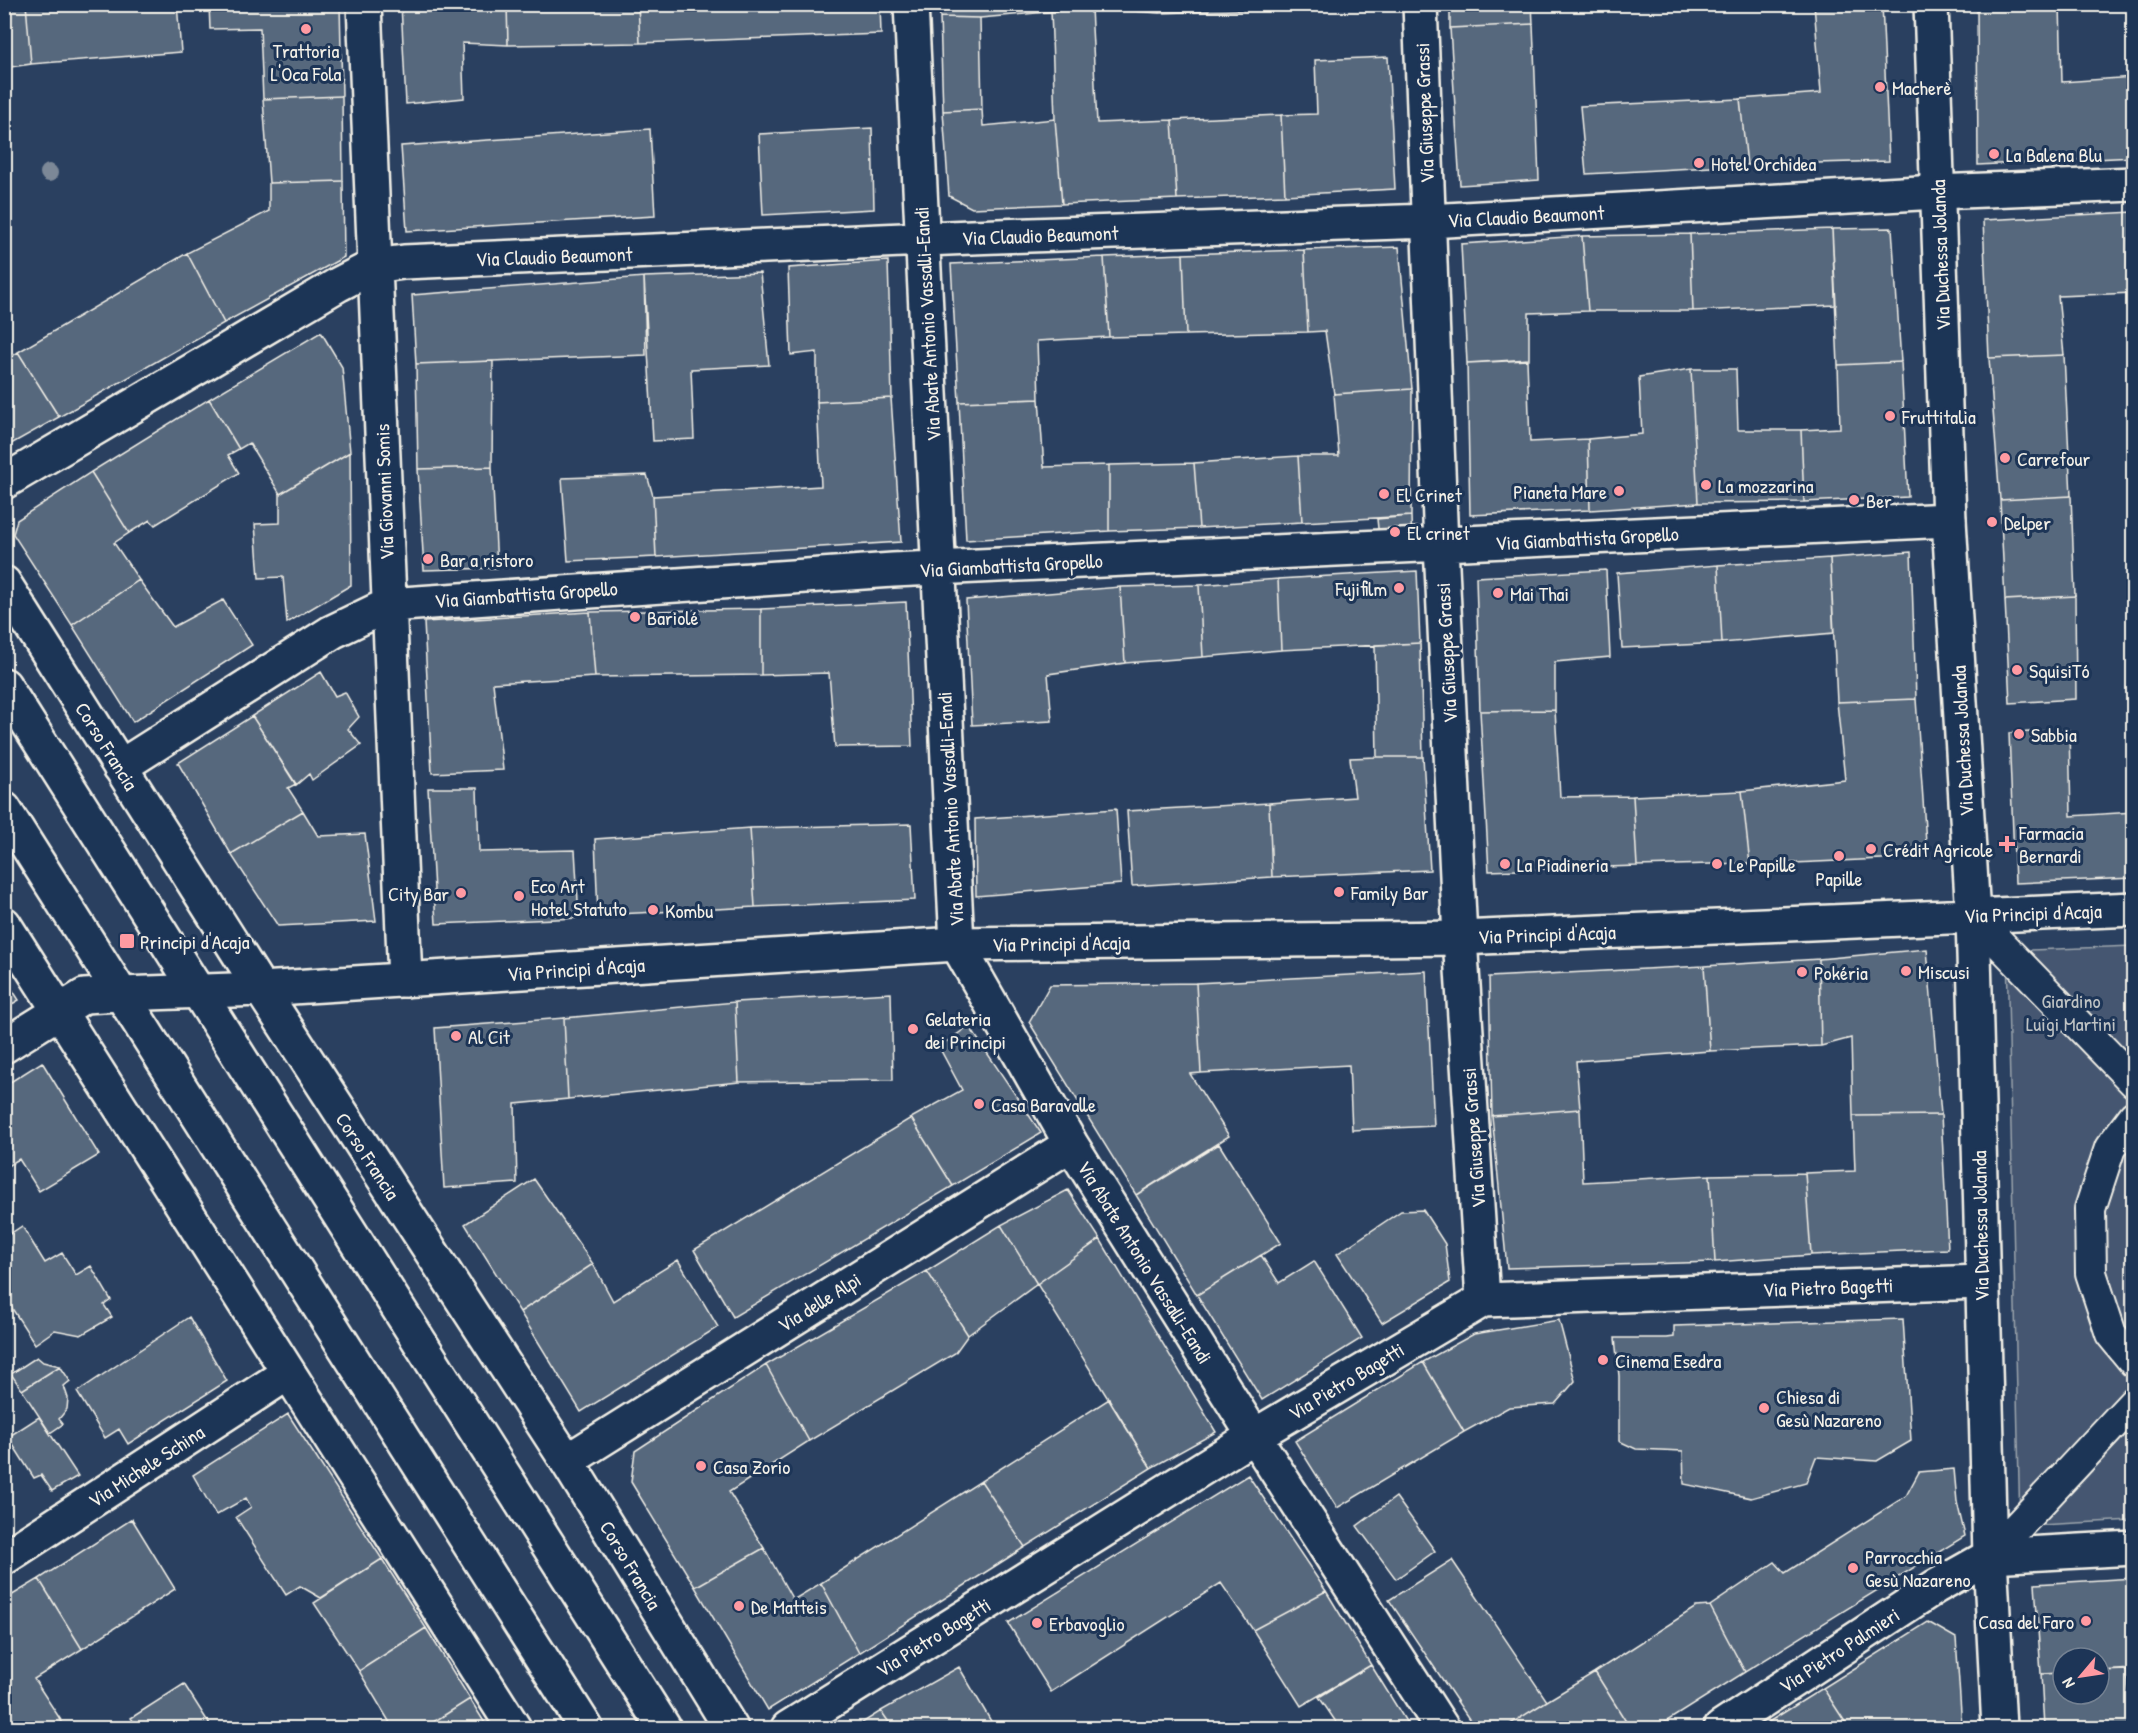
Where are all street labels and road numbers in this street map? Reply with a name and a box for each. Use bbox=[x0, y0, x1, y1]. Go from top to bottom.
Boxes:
street label: Via Giuseppe Grassi bbox=[1408, 42, 1440, 184]
street label: Via Duchessa Jolanda bbox=[1924, 179, 1956, 331]
street label: Via Claudio Beaumont bbox=[1447, 198, 1606, 234]
street label: Via Abate Antonio Vassalli-Eandi bbox=[907, 206, 947, 442]
street label: Via Claudio Beaumont bbox=[961, 219, 1120, 251]
street label: Via Claudio Beaumont bbox=[475, 240, 634, 272]
street label: Via Giovanni Somis bbox=[368, 423, 400, 561]
street label: Via Giambattista Gropello bbox=[1495, 520, 1679, 556]
street label: Via Giambattista Gropello bbox=[919, 547, 1103, 583]
street label: Via Giambattista Gropello bbox=[433, 574, 619, 614]
street label: Via Giuseppe Grassi bbox=[1429, 582, 1463, 724]
street label: Via Duchessa Jolanda bbox=[1945, 665, 1979, 817]
street label: Via Abate Antonio Vassalli-Eandi bbox=[930, 691, 970, 927]
street label: Corso Francia bbox=[69, 697, 145, 795]
street label: Via Principi d'Acaja bbox=[1964, 897, 2103, 929]
street label: Via Principi d'Acaja bbox=[1478, 918, 1617, 950]
street label: Via Principi d'Acaja bbox=[992, 928, 1130, 958]
street label: Via Principi d'Acaja bbox=[506, 951, 646, 987]
street label: Via Giuseppe Grassi bbox=[1455, 1067, 1491, 1209]
street label: Corso Francia bbox=[330, 1107, 406, 1205]
street label: Via Duchessa Jolanda bbox=[1965, 1150, 1995, 1302]
street label: Via Abate Antonio Vassalli-Eandi bbox=[1071, 1155, 1219, 1369]
street label: Via delle Alpi bbox=[772, 1266, 866, 1338]
street label: Via Pietro Bagetti bbox=[1762, 1271, 1894, 1303]
street label: Via Pietro Bagetti bbox=[1283, 1336, 1409, 1426]
street label: Via Michele Schina bbox=[83, 1418, 209, 1514]
street label: Corso Francia bbox=[594, 1516, 668, 1615]
street label: Via Pietro Bagetti bbox=[870, 1591, 996, 1683]
street label: Via Pietro Palmieri bbox=[1774, 1601, 1904, 1699]

